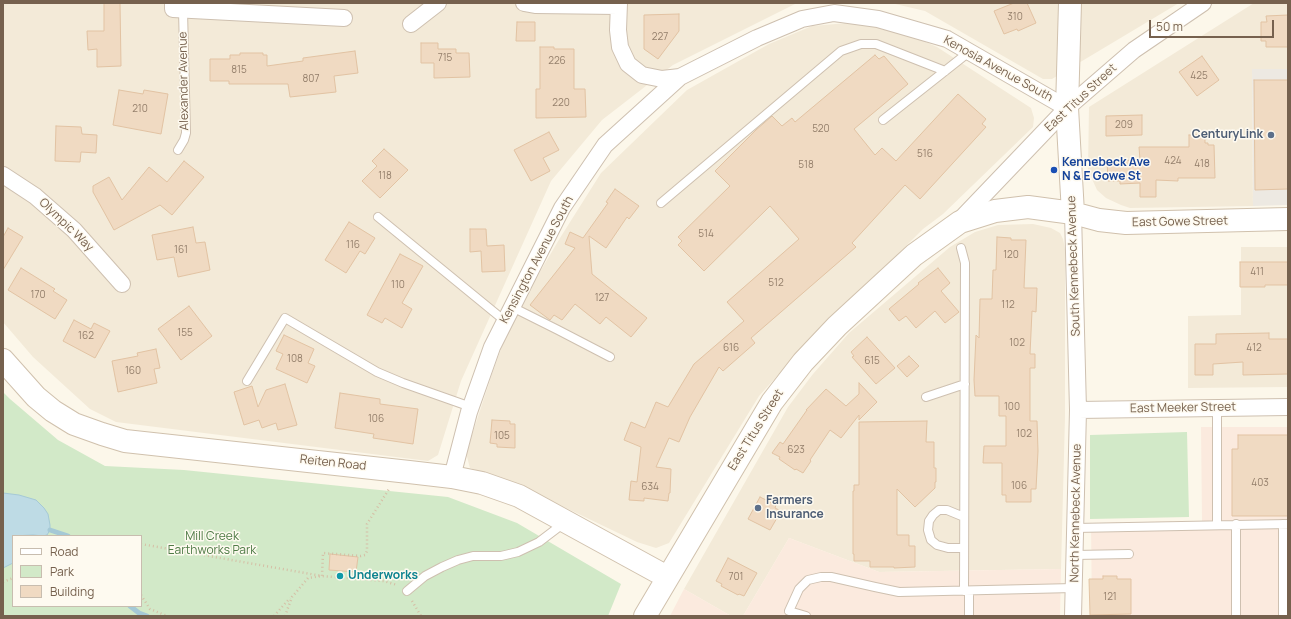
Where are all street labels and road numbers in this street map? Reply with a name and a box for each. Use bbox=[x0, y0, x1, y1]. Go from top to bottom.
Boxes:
street label: Alexander Avenue bbox=[176, 31, 192, 131]
street label: Kenosia Avenue South bbox=[941, 33, 1055, 105]
street label: East Titus Street bbox=[1042, 61, 1120, 135]
street label: Kensington Avenue South bbox=[497, 194, 577, 326]
street label: Olympic Way bbox=[36, 195, 96, 255]
street label: South Kennebeck Avenue bbox=[1064, 195, 1084, 337]
street label: East Gowe Street bbox=[1132, 214, 1228, 230]
street label: East Titus Street bbox=[725, 387, 787, 473]
street label: East Meeker Street bbox=[1130, 400, 1236, 416]
street label: North Kennebeck Avenue bbox=[1068, 443, 1084, 583]
street label: Reiten Road bbox=[299, 452, 367, 474]

